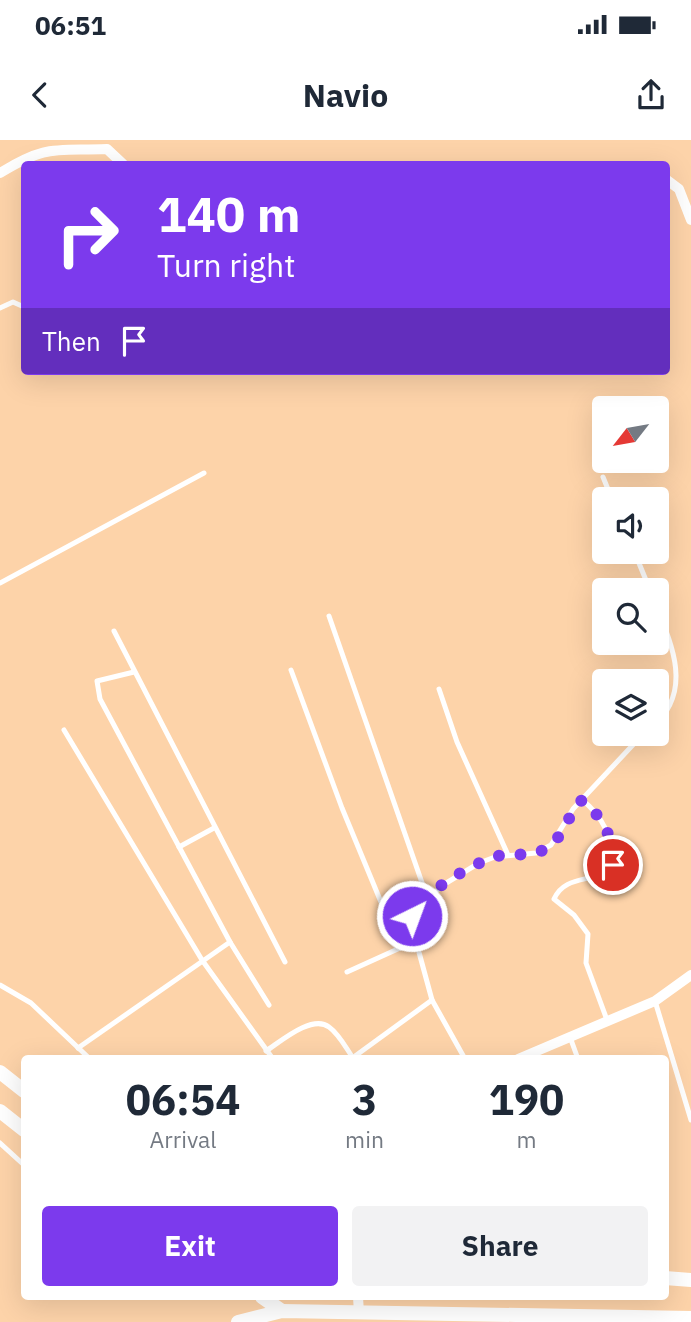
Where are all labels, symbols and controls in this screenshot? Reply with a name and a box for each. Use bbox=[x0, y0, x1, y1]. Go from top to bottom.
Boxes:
text: 06:51 bbox=[35, 8, 106, 42]
text: Navio bbox=[303, 74, 388, 116]
icon: back bbox=[21, 76, 59, 114]
icon: share bbox=[632, 76, 670, 114]
text: 140 m bbox=[157, 182, 301, 245]
icon: right bbox=[42, 189, 133, 280]
text: Turn right bbox=[157, 244, 295, 286]
icon: arrive bbox=[115, 322, 153, 360]
text: Then bbox=[42, 324, 101, 358]
north arrow bbox=[592, 396, 668, 472]
map controls bbox=[592, 396, 669, 746]
button: sound bbox=[592, 487, 669, 564]
button: search bbox=[592, 578, 669, 655]
button: layers bbox=[592, 669, 669, 746]
pin bbox=[583, 835, 643, 895]
icon: arrive bbox=[594, 846, 632, 884]
position arrow bbox=[375, 879, 449, 953]
text: 06:54 bbox=[126, 1072, 240, 1127]
text: 3 bbox=[352, 1072, 377, 1127]
text: 190 bbox=[489, 1072, 564, 1127]
text: Arrival bbox=[150, 1124, 217, 1154]
text: min bbox=[345, 1124, 384, 1154]
text: m bbox=[516, 1124, 537, 1154]
button: Exit bbox=[42, 1206, 338, 1286]
button: Share bbox=[352, 1206, 648, 1286]

